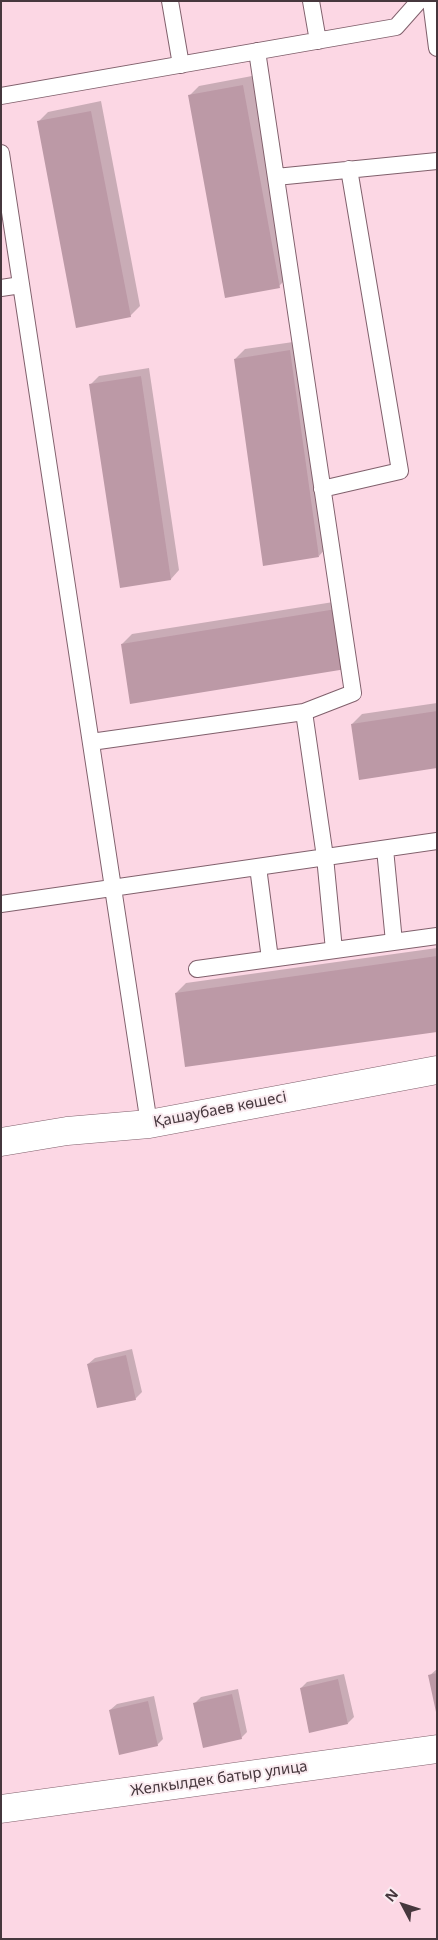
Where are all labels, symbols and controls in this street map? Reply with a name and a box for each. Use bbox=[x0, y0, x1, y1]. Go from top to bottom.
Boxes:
street label: Қашаубаев көшесі bbox=[152, 1088, 288, 1132]
street label: Желкылдек батыр улица bbox=[129, 1758, 309, 1800]
north arrow bbox=[378, 1880, 428, 1930]
text: N bbox=[380, 1885, 402, 1906]

